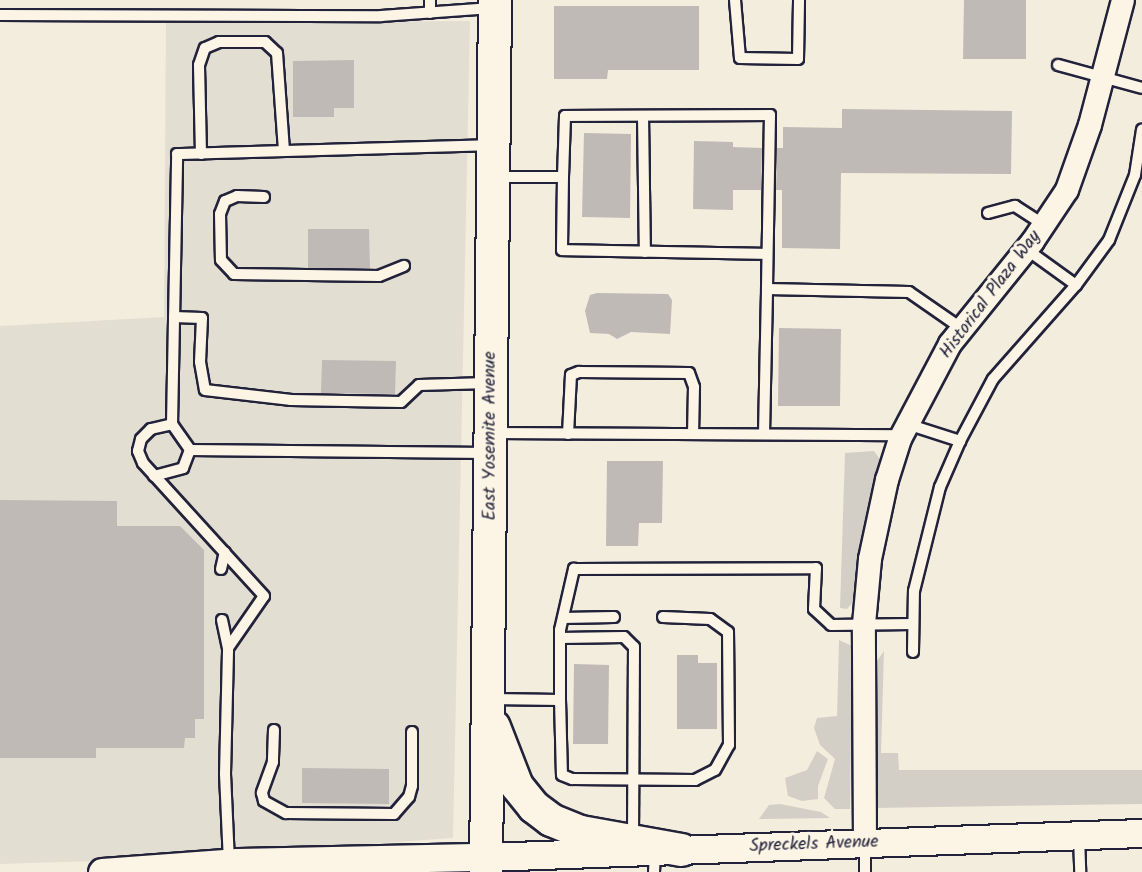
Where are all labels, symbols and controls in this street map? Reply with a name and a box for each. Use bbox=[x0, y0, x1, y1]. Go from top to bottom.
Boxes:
street label: Historical Plaza Way bbox=[936, 227, 1046, 363]
street label: East Yosemite Avenue bbox=[480, 352, 502, 520]
street label: Spreckels Avenue bbox=[749, 832, 879, 858]

